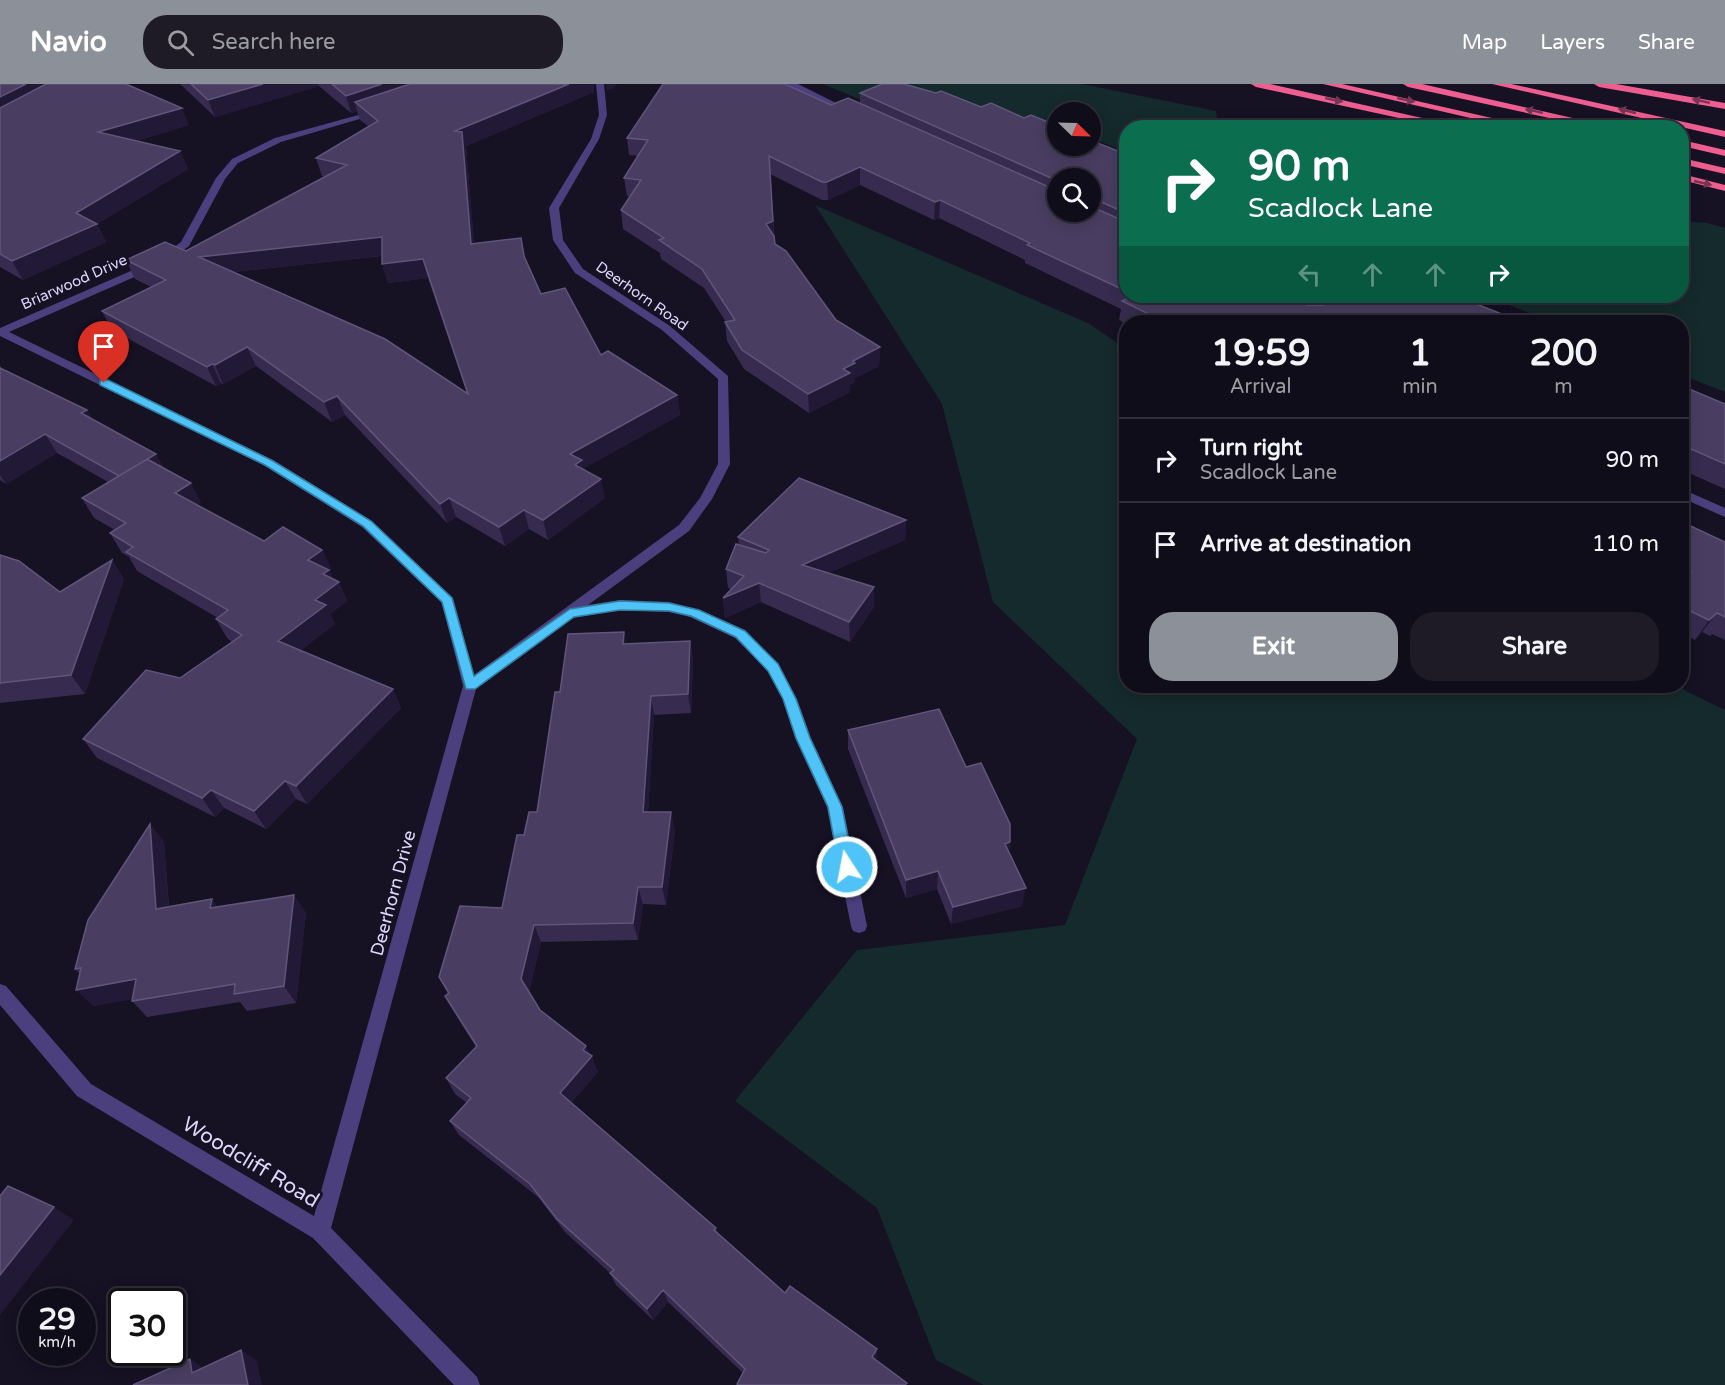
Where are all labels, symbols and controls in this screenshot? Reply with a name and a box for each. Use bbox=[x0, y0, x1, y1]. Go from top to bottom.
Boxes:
search box bbox=[143, 15, 563, 69]
text: Navio bbox=[30, 25, 107, 59]
icon: search bbox=[164, 26, 197, 59]
text: Search here bbox=[212, 29, 336, 55]
text: Map bbox=[1462, 30, 1507, 55]
text: Layers bbox=[1540, 30, 1605, 55]
text: Share bbox=[1638, 30, 1695, 55]
one-way arrow bbox=[1325, 96, 1344, 105]
one-way arrow bbox=[1396, 96, 1415, 106]
one-way arrow bbox=[1691, 96, 1710, 105]
north arrow bbox=[1047, 102, 1101, 156]
map controls bbox=[1047, 102, 1101, 222]
one-way arrow bbox=[1525, 105, 1543, 115]
one-way arrow bbox=[1618, 106, 1636, 116]
text: 90 m bbox=[1248, 141, 1350, 192]
icon: right bbox=[1149, 144, 1227, 222]
button: search bbox=[1047, 168, 1101, 222]
one-way arrow bbox=[1694, 178, 1712, 188]
text: Scadlock Lane bbox=[1248, 192, 1433, 225]
street label: Briarwood Drive bbox=[18, 251, 130, 313]
street label: Deerhorn Road bbox=[592, 258, 692, 334]
icon: left bbox=[1293, 258, 1326, 291]
icon: ahead bbox=[1356, 258, 1389, 291]
icon: ahead bbox=[1419, 258, 1452, 291]
icon: right bbox=[1482, 258, 1515, 291]
pin bbox=[78, 321, 129, 383]
icon: arrive bbox=[87, 330, 120, 363]
text: 19:59 bbox=[1211, 332, 1311, 375]
text: 1 bbox=[1409, 332, 1431, 375]
text: 200 bbox=[1529, 332, 1597, 375]
text: Arrival bbox=[1230, 375, 1292, 399]
text: min bbox=[1402, 375, 1438, 399]
text: m bbox=[1554, 375, 1573, 399]
text: Turn right bbox=[1200, 435, 1302, 461]
icon: right bbox=[1149, 444, 1182, 477]
text: 90 m bbox=[1605, 447, 1659, 473]
text: Scadlock Lane bbox=[1200, 461, 1337, 485]
icon: arrive bbox=[1149, 528, 1182, 561]
text: Arrive at destination bbox=[1200, 531, 1411, 557]
text: 110 m bbox=[1592, 531, 1659, 557]
button: Exit bbox=[1149, 612, 1398, 681]
button: Share bbox=[1410, 612, 1659, 681]
street label: Deerhorn Drive bbox=[366, 828, 420, 958]
position arrow bbox=[815, 835, 879, 899]
street label: Woodcliff Road bbox=[178, 1112, 324, 1213]
speed limit sign: 30 bbox=[108, 1288, 186, 1366]
text: 29 bbox=[38, 1301, 76, 1338]
text: km/h bbox=[38, 1333, 76, 1351]

